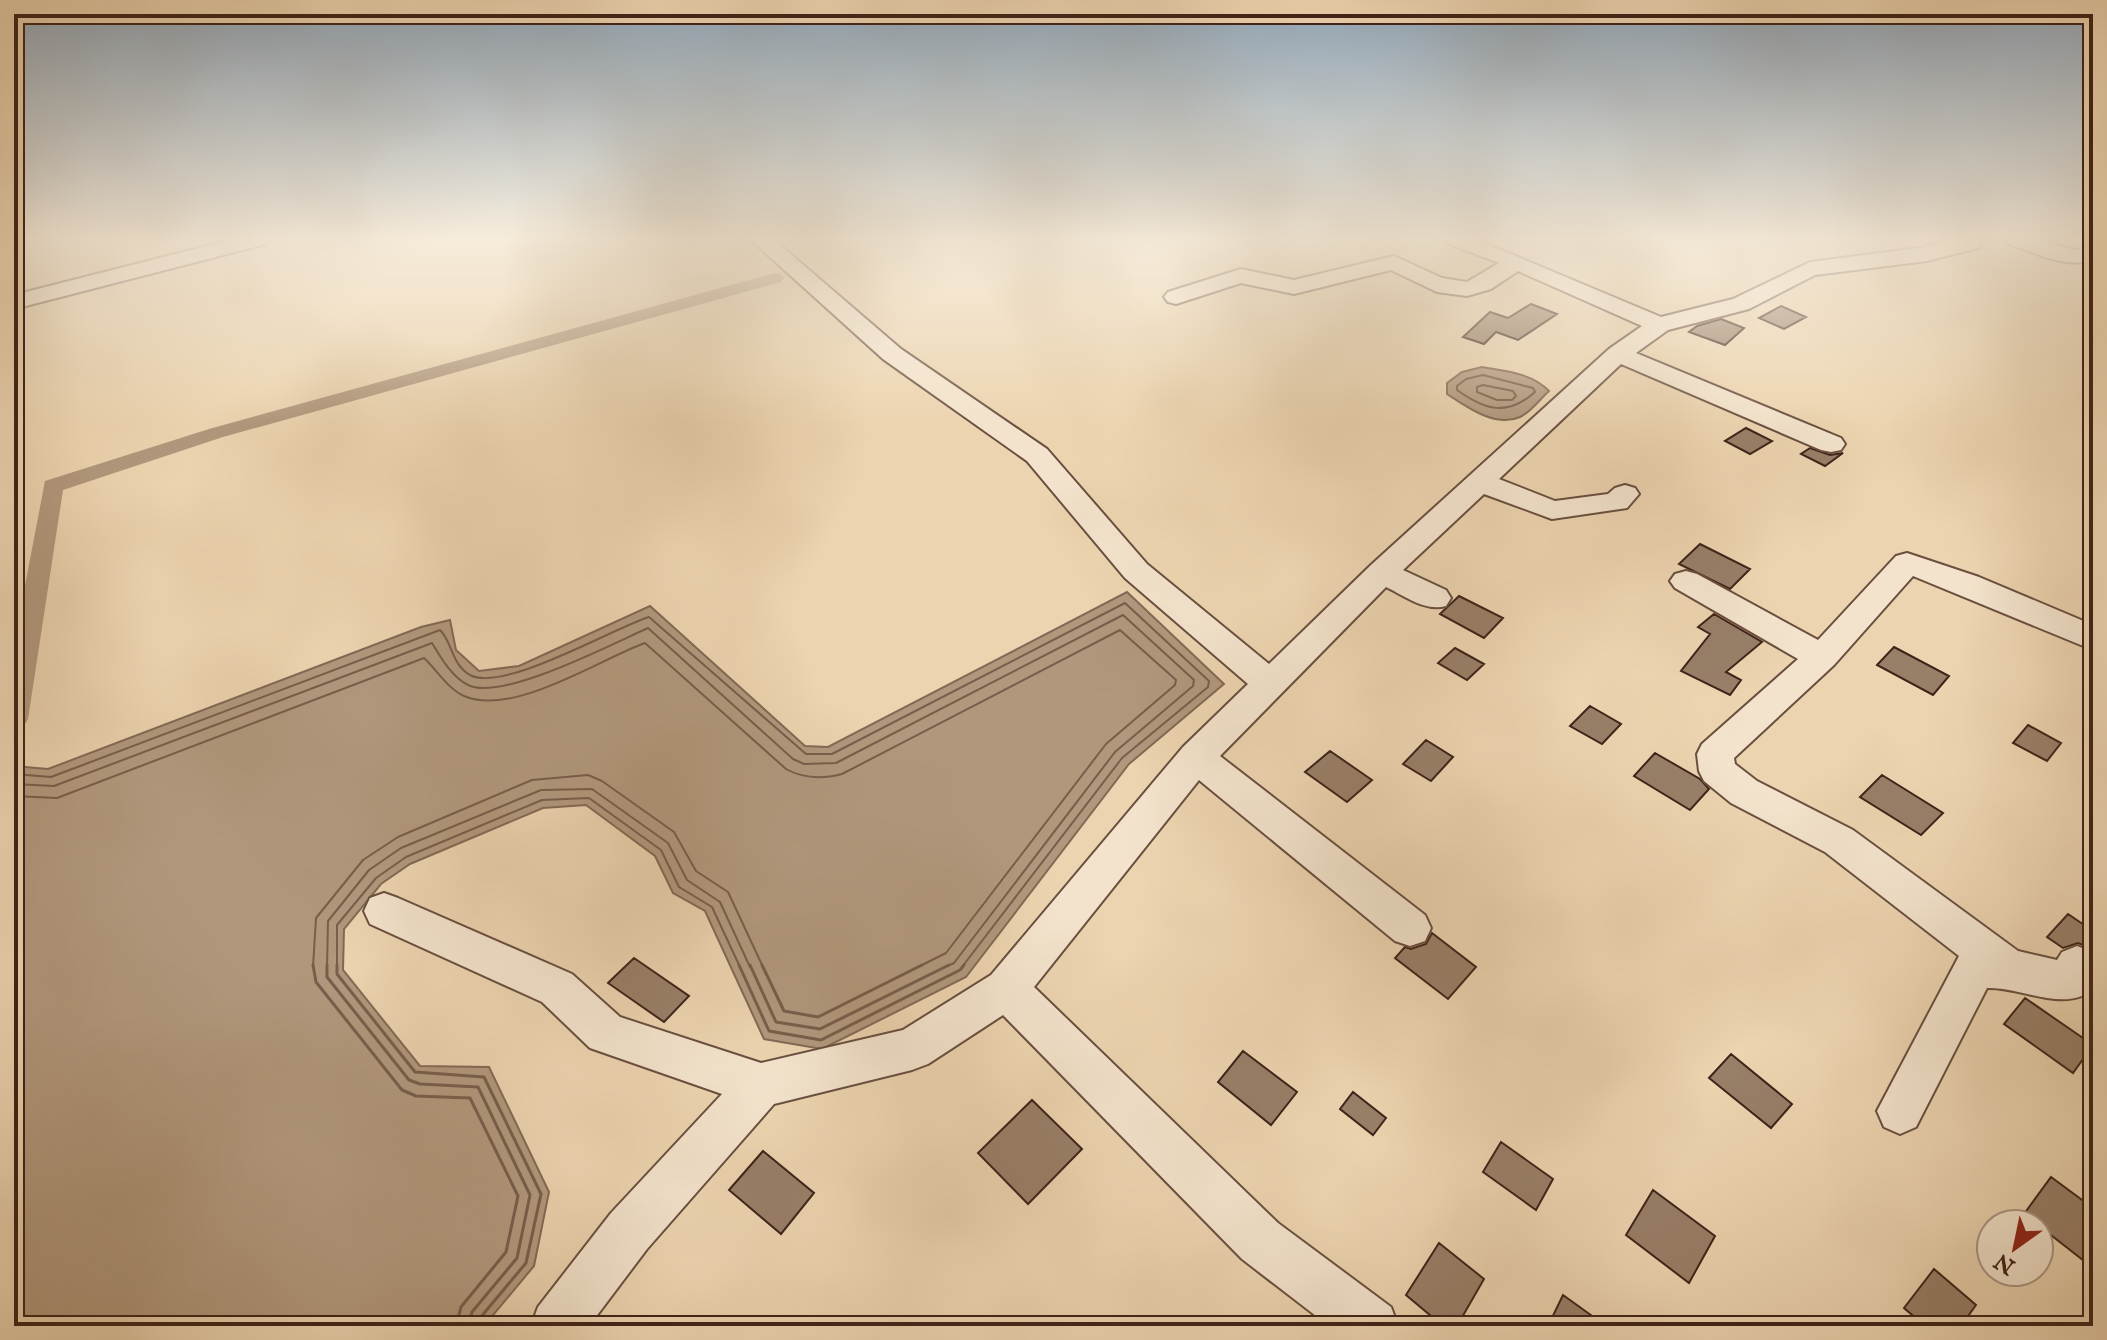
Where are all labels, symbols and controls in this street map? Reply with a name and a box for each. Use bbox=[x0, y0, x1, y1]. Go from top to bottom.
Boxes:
north arrow bbox=[1975, 1208, 2055, 1288]
text: N bbox=[1990, 1246, 2022, 1281]

